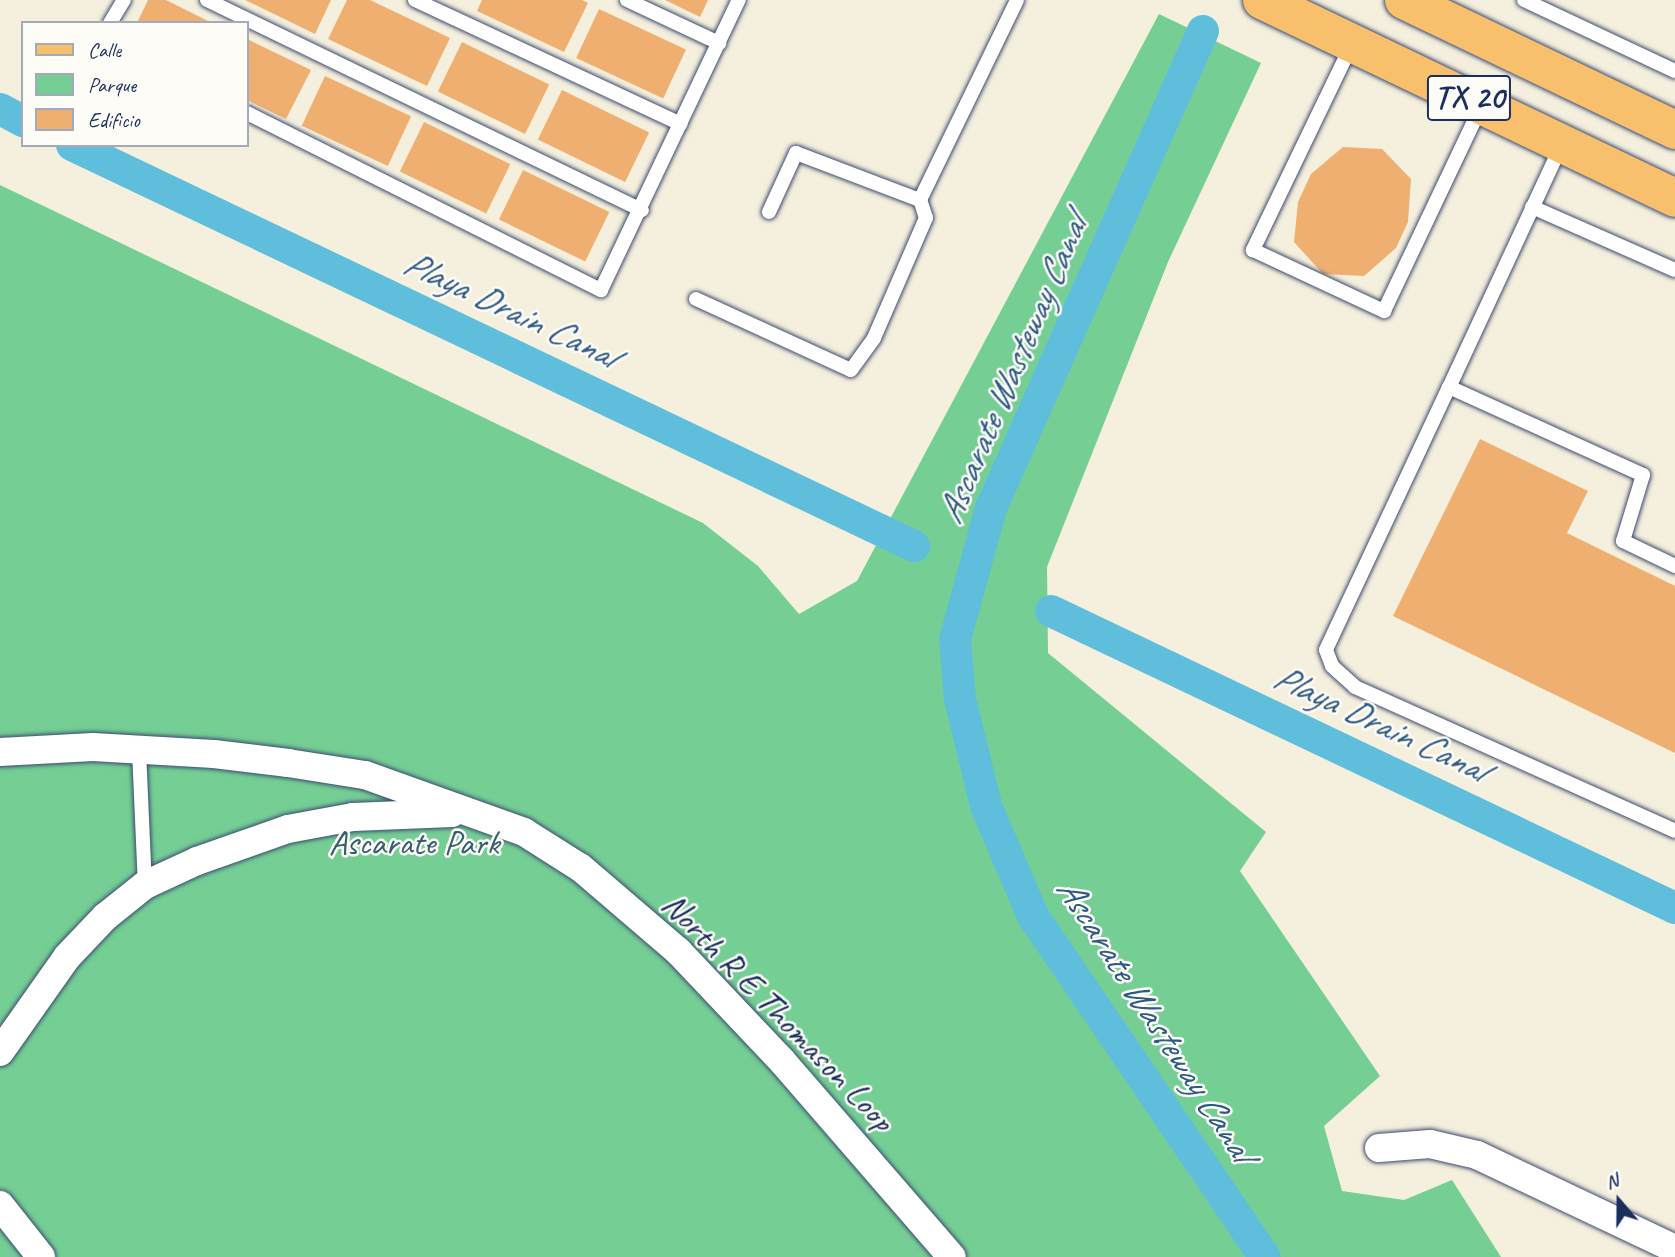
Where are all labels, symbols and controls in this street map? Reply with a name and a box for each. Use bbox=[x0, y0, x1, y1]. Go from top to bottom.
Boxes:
legend bbox=[21, 21, 248, 147]
text: Calle bbox=[88, 37, 121, 63]
road number: TX 20 bbox=[1425, 68, 1513, 128]
text: Parque bbox=[88, 72, 136, 98]
text: Edificio bbox=[88, 107, 140, 133]
water label: Ascarate Wasteway Canal bbox=[927, 210, 1097, 530]
water label: Playa Drain Canal bbox=[396, 240, 624, 378]
water label: Playa Drain Canal bbox=[1266, 654, 1494, 792]
park label: Ascarate Park bbox=[329, 822, 499, 864]
water label: Ascarate Wasteway Canal bbox=[1047, 869, 1263, 1169]
street label: North R E Thomason Loop bbox=[652, 883, 904, 1141]
north arrow bbox=[1584, 1166, 1654, 1236]
text: N bbox=[1602, 1168, 1621, 1195]

